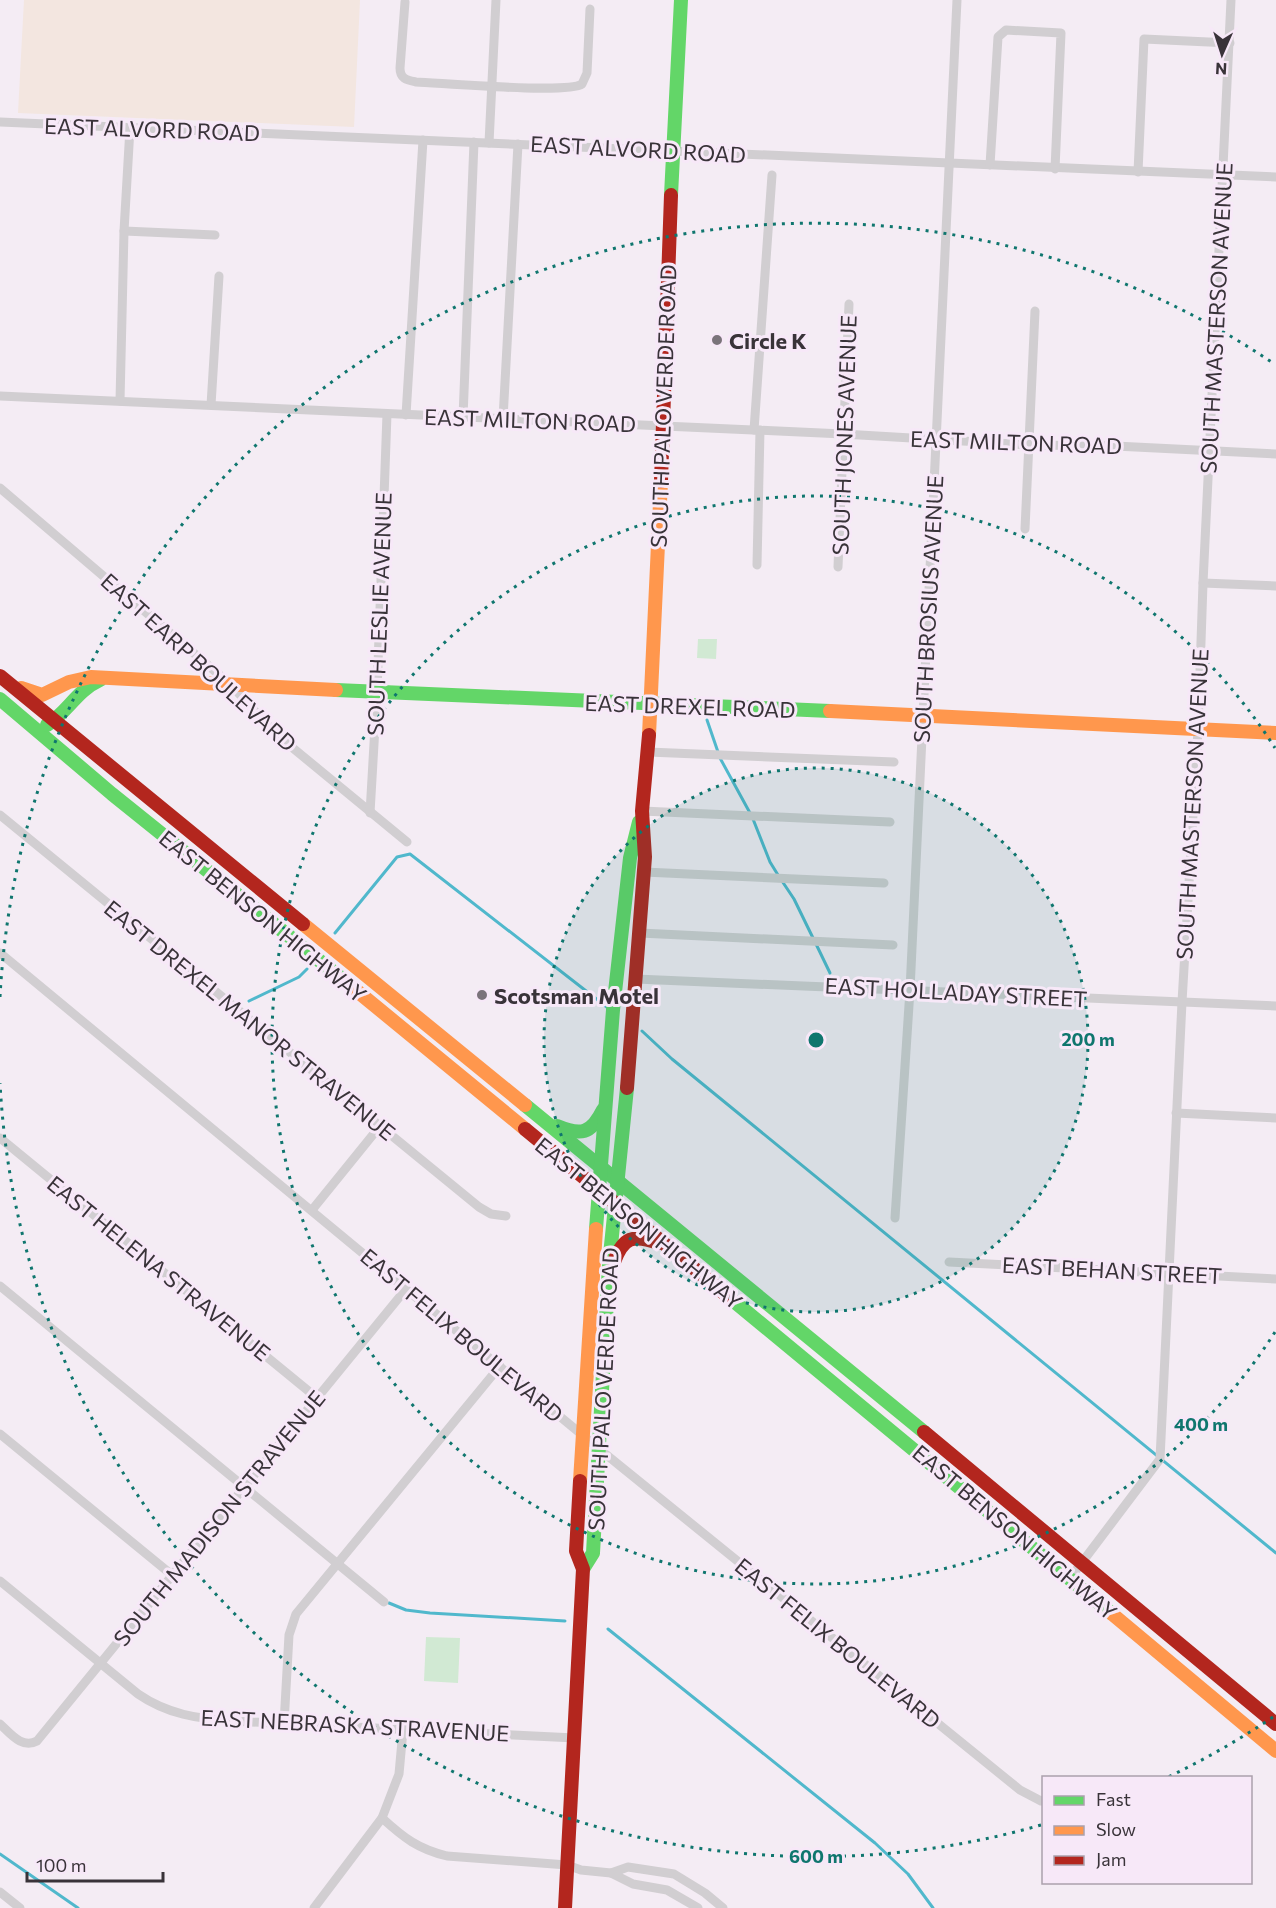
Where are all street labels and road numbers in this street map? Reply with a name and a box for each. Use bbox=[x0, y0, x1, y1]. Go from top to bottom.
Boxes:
street label: EAST ALVORD ROAD bbox=[44, 112, 260, 146]
street label: EAST ALVORD ROAD bbox=[529, 130, 747, 168]
street label: SOUTH MASTERSON AVENUE bbox=[1194, 162, 1238, 474]
street label: SOUTH PALO VERDE ROAD bbox=[645, 264, 681, 548]
street label: SOUTH JONES AVENUE bbox=[826, 314, 862, 556]
street label: EAST MILTON ROAD bbox=[424, 403, 636, 437]
street label: EAST MILTON ROAD bbox=[910, 425, 1122, 459]
street label: SOUTH BROSIUS AVENUE bbox=[908, 474, 948, 744]
street label: SOUTH LESLIE AVENUE bbox=[361, 492, 397, 736]
street label: EAST EARP BOULEVARD bbox=[96, 567, 302, 757]
street label: SOUTH MASTERSON AVENUE bbox=[1170, 648, 1214, 960]
street label: EAST DREXEL ROAD bbox=[584, 689, 796, 723]
street label: EAST BENSON HIGHWAY bbox=[154, 824, 372, 1008]
street label: EAST DREXEL MANOR STRAVENUE bbox=[99, 894, 401, 1146]
street label: EAST HOLLADAY STREET bbox=[824, 972, 1088, 1012]
street label: EAST BENSON HIGHWAY bbox=[530, 1131, 748, 1315]
street label: EAST HELENA STRAVENUE bbox=[42, 1170, 276, 1366]
street label: EAST FELIX BOULEVARD bbox=[355, 1242, 569, 1428]
street label: SOUTH PALO VERDE ROAD bbox=[582, 1247, 624, 1531]
street label: EAST BEHAN STREET bbox=[1001, 1251, 1223, 1289]
street label: SOUTH MADISON STRAVENUE bbox=[108, 1385, 330, 1651]
street label: EAST BENSON HIGHWAY bbox=[907, 1439, 1123, 1625]
street label: EAST FELIX BOULEVARD bbox=[730, 1552, 946, 1734]
street label: EAST NEBRASKA STRAVENUE bbox=[200, 1703, 510, 1747]

